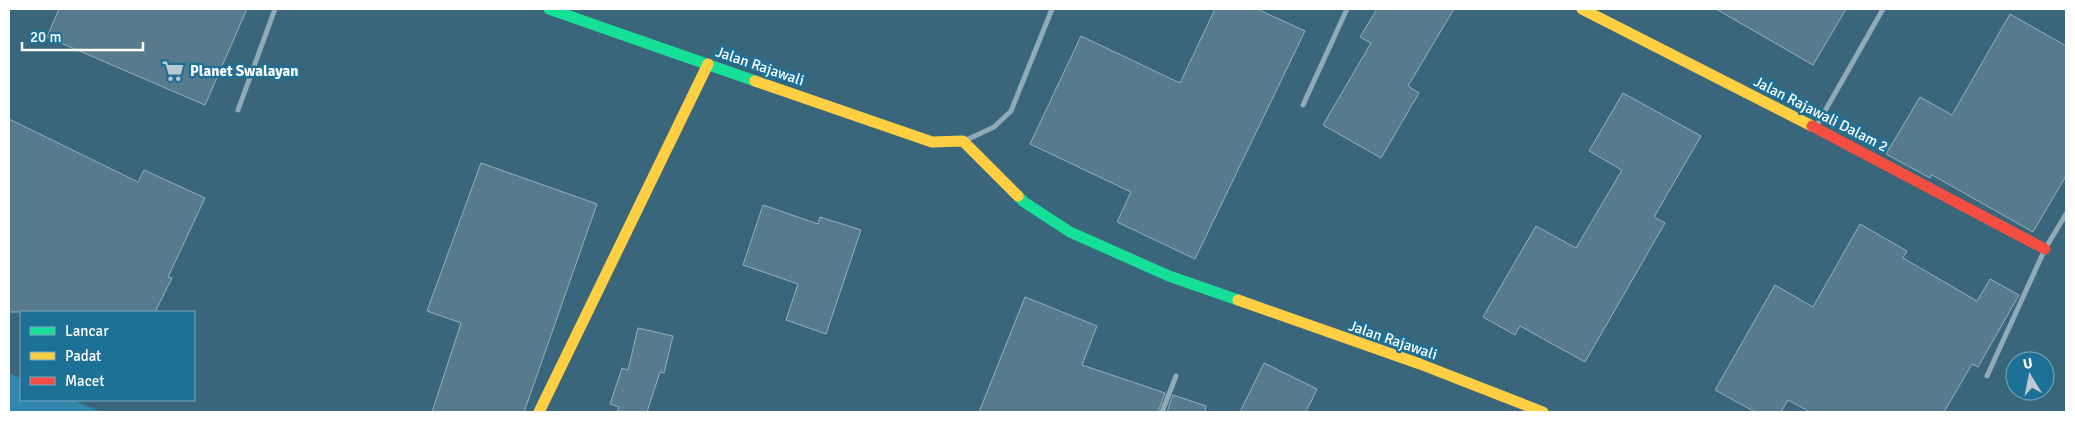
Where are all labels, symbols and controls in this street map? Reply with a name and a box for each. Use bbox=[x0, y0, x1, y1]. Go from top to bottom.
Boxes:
scale bar bbox=[22, 20, 144, 52]
text: 20 m bbox=[30, 28, 61, 46]
street label: Jalan Rajawali bbox=[713, 42, 807, 90]
supermarket icon: Planet Swalayan bbox=[160, 58, 186, 84]
place label: Planet Swalayan bbox=[190, 62, 298, 80]
street label: Jalan Rajawali Dalam 2 bbox=[1751, 72, 1891, 156]
legend bbox=[20, 311, 195, 401]
street label: Jalan Rajawali bbox=[1346, 316, 1440, 364]
text: Lancar bbox=[65, 322, 109, 340]
text: Padat bbox=[65, 347, 101, 365]
north arrow bbox=[2005, 351, 2055, 401]
text: U bbox=[2022, 354, 2034, 373]
text: Macet bbox=[65, 372, 104, 390]

